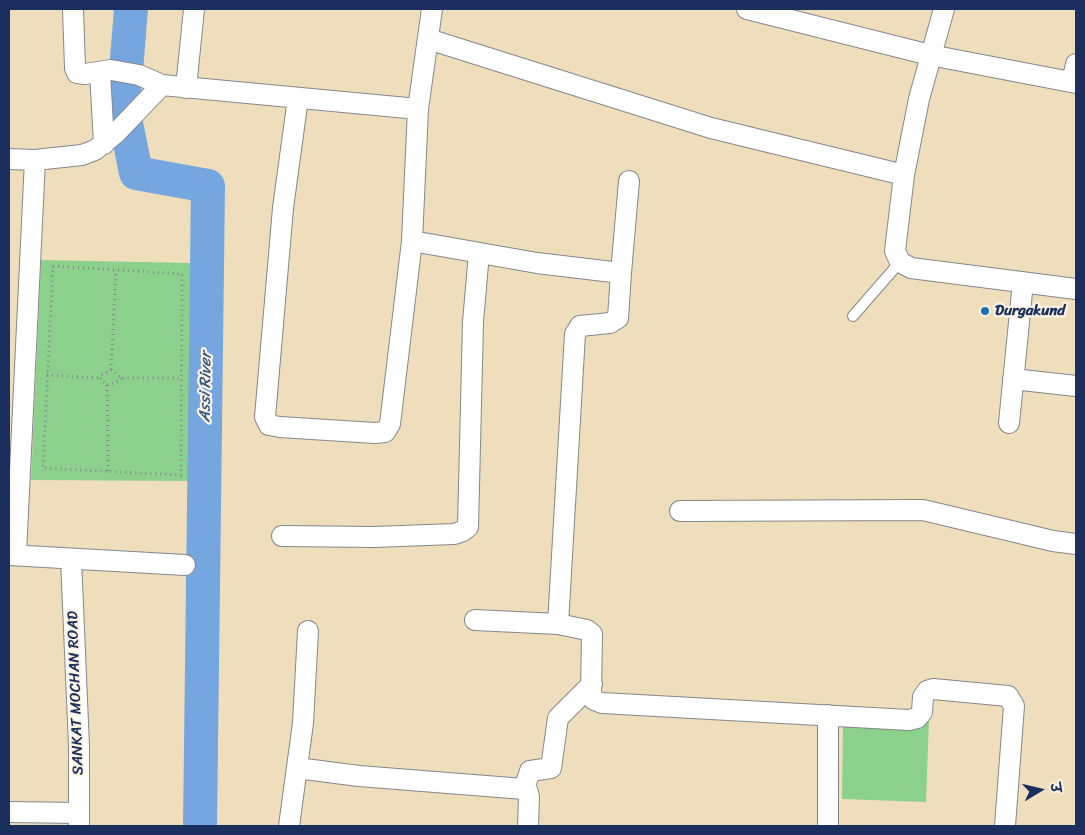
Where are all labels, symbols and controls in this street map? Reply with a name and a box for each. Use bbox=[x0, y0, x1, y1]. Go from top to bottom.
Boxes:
place label: Durgakund bbox=[995, 302, 1065, 320]
marker: Durgakund bbox=[979, 305, 991, 317]
water label: Assi River bbox=[196, 352, 216, 422]
street label: SANKAT MOCHAN ROAD bbox=[64, 611, 88, 775]
north arrow bbox=[1015, 765, 1065, 815]
text: उ bbox=[1042, 781, 1068, 794]

